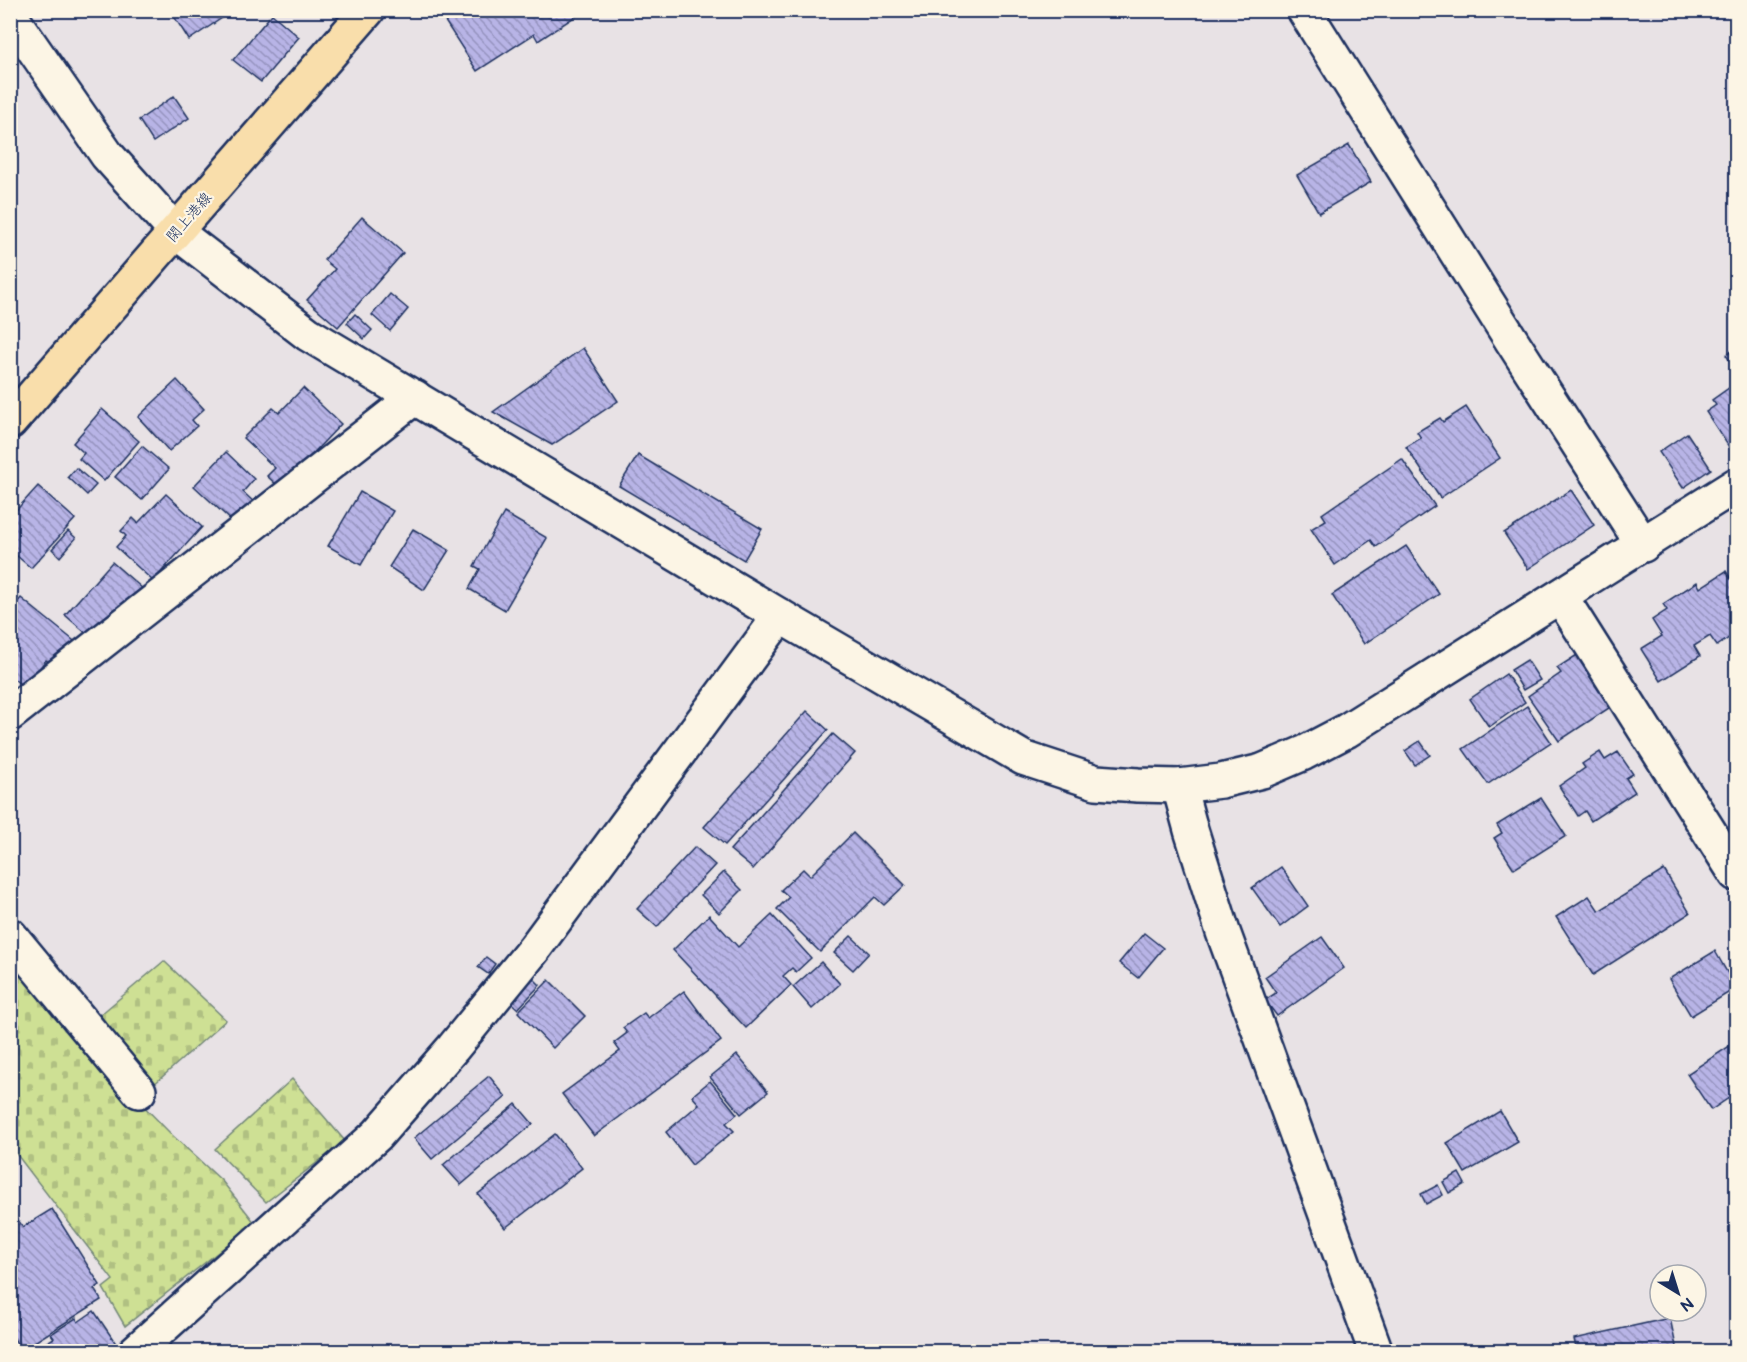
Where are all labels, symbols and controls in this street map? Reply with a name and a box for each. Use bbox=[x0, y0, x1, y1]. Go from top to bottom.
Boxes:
street label: 閖上港線 bbox=[163, 188, 216, 246]
north arrow bbox=[1648, 1263, 1708, 1323]
text: N bbox=[1676, 1292, 1697, 1315]

